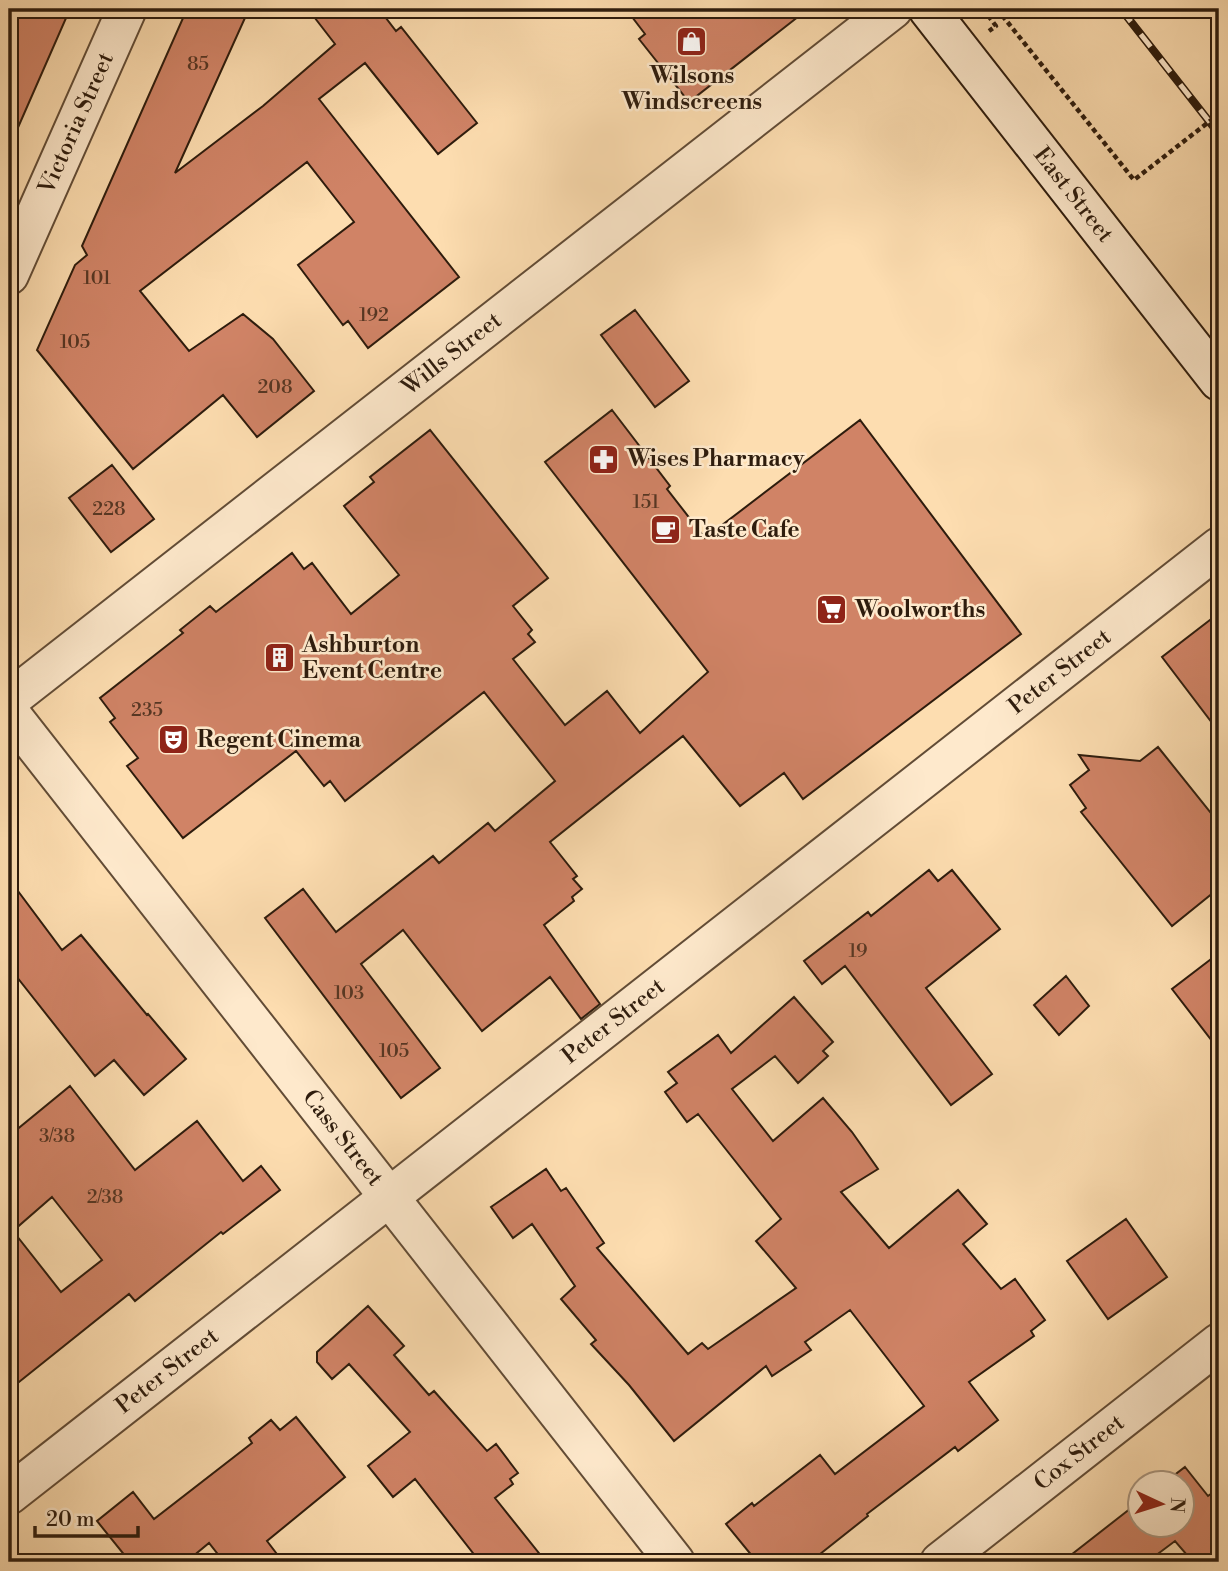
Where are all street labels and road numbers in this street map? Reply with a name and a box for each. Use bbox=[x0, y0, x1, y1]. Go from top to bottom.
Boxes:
street label: Victoria Street bbox=[32, 48, 120, 199]
street label: East Street bbox=[1027, 142, 1119, 248]
street label: Wills Street bbox=[396, 306, 507, 402]
street label: Peter Street bbox=[1003, 623, 1117, 721]
street label: Peter Street bbox=[557, 972, 670, 1070]
street label: Cass Street bbox=[296, 1084, 389, 1192]
street label: Peter Street bbox=[110, 1322, 224, 1420]
street label: Cox Street bbox=[1028, 1409, 1130, 1497]

